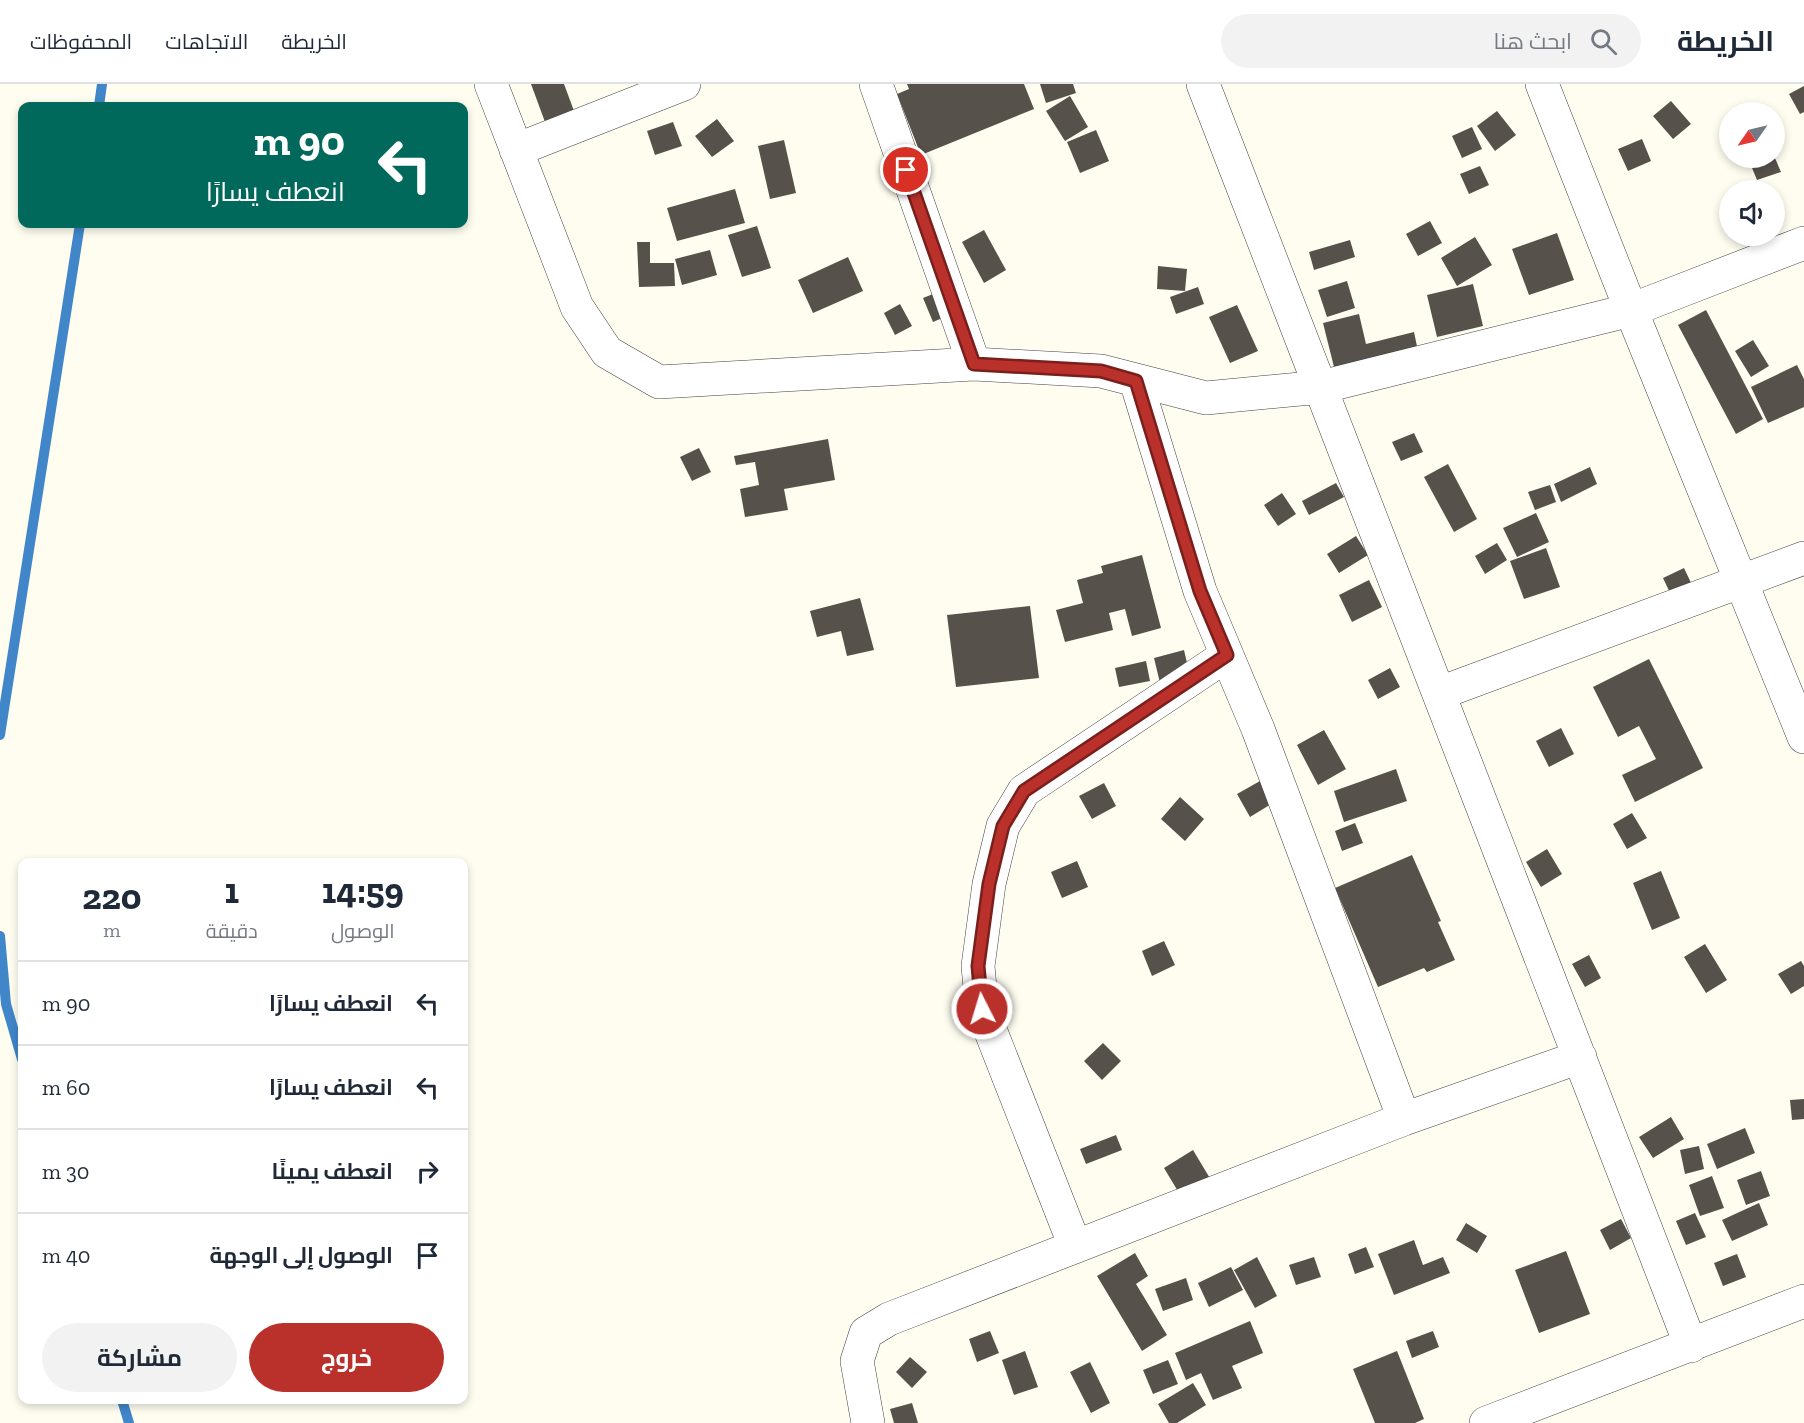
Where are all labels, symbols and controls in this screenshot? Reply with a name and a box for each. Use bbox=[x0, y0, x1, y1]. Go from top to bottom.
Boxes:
search box bbox=[1221, 14, 1641, 68]
icon: search bbox=[1587, 25, 1620, 58]
text: الخريطة bbox=[1677, 25, 1774, 58]
text: ابحث هنا bbox=[1493, 28, 1572, 55]
text: المحفوظات bbox=[30, 29, 132, 54]
text: الاتجاهات bbox=[165, 29, 248, 54]
text: الخريطة bbox=[281, 29, 347, 54]
north arrow bbox=[1719, 102, 1785, 168]
map controls bbox=[1719, 102, 1785, 246]
text: 90 m bbox=[254, 115, 345, 166]
icon: left bbox=[366, 126, 444, 204]
pin bbox=[880, 144, 931, 195]
icon: arrive bbox=[889, 153, 922, 186]
text: انعطف يسارًا bbox=[206, 176, 345, 208]
button: sound bbox=[1719, 180, 1785, 246]
text: 1 bbox=[224, 869, 239, 912]
text: 14:59 bbox=[322, 869, 404, 912]
text: 220 bbox=[82, 875, 142, 918]
text: m bbox=[103, 918, 120, 942]
text: دقيقة bbox=[206, 919, 258, 943]
text: الوصول bbox=[331, 919, 395, 943]
position arrow bbox=[950, 977, 1014, 1041]
icon: left bbox=[411, 987, 444, 1020]
text: 90 m bbox=[42, 990, 90, 1017]
text: انعطف يسارًا bbox=[269, 990, 393, 1017]
icon: left bbox=[411, 1071, 444, 1104]
text: 60 m bbox=[42, 1074, 90, 1101]
text: انعطف يسارًا bbox=[269, 1074, 393, 1101]
icon: right bbox=[411, 1155, 444, 1188]
text: 30 m bbox=[42, 1158, 89, 1185]
text: انعطف يمينًا bbox=[272, 1158, 393, 1185]
icon: arrive bbox=[411, 1239, 444, 1272]
text: 40 m bbox=[42, 1242, 91, 1269]
text: الوصول إلى الوجهة bbox=[209, 1242, 393, 1269]
button: مشاركة bbox=[42, 1323, 237, 1392]
button: خروج bbox=[249, 1323, 444, 1392]

